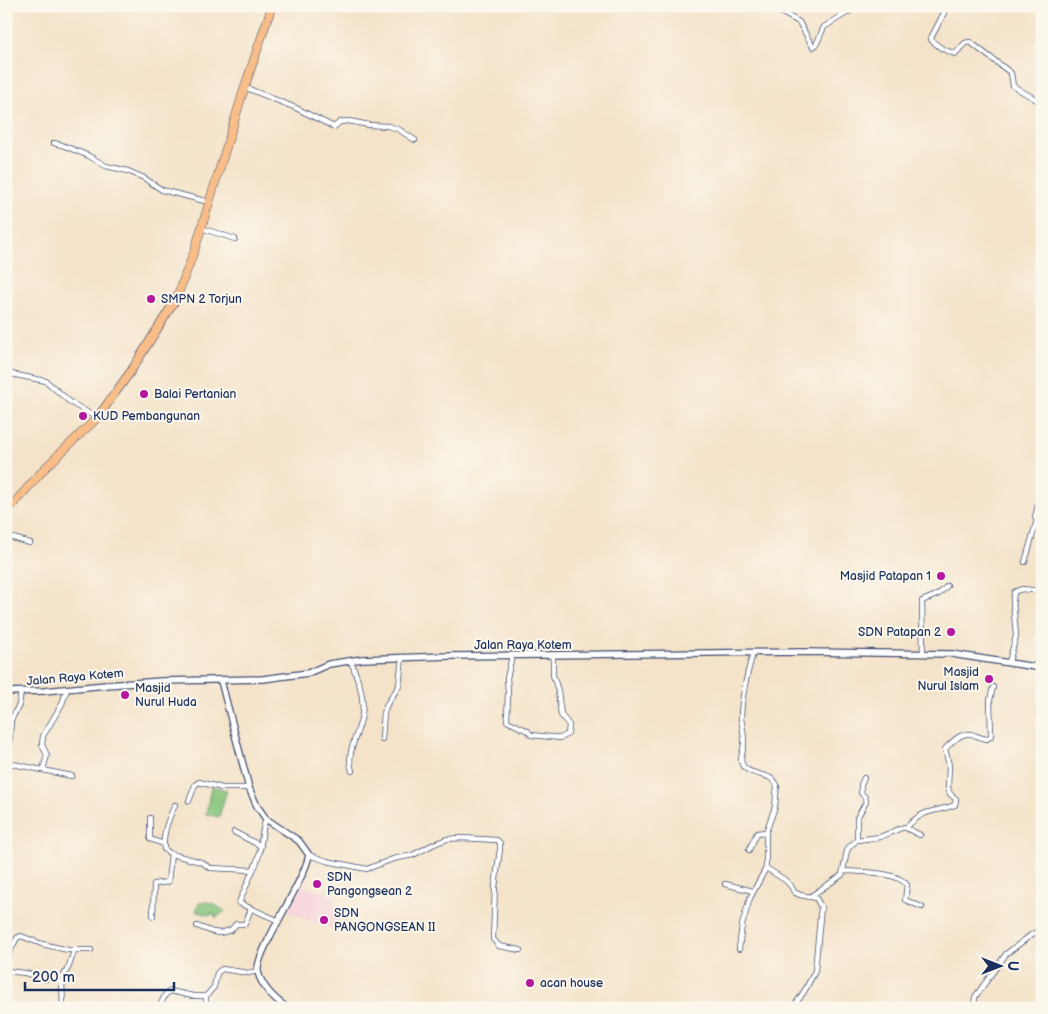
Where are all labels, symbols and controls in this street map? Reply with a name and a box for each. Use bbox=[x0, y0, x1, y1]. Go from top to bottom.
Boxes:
place label: SMPN 2 Torjun bbox=[161, 292, 242, 307]
marker: SMPN 2 Torjun bbox=[145, 293, 157, 305]
place label: Balai Pertanian bbox=[154, 387, 237, 402]
marker: Balai Pertanian bbox=[138, 388, 150, 400]
place label: KUD Pembangunan bbox=[93, 409, 200, 424]
marker: KUD Pembangunan bbox=[77, 410, 89, 422]
place label: Masjid Patapan 1 bbox=[840, 569, 931, 584]
marker: Masjid Patapan 1 bbox=[935, 570, 947, 582]
place label: SDN Patapan 2 bbox=[858, 625, 941, 640]
marker: SDN Patapan 2 bbox=[945, 626, 957, 638]
street label: Jalan Raya Kotem bbox=[474, 638, 572, 653]
place label: Masjid Nurul Islam bbox=[917, 665, 979, 694]
street label: Jalan Raya Kotem bbox=[26, 666, 124, 689]
marker: Masjid Nurul Islam bbox=[983, 673, 995, 685]
place label: Masjid Nurul Huda bbox=[135, 681, 197, 710]
marker: Masjid Nurul Huda bbox=[119, 689, 131, 701]
place label: SDN Pangongsean 2 bbox=[327, 870, 412, 899]
marker: SDN Pangongsean 2 bbox=[311, 878, 323, 890]
place label: SDN PANGONGSEAN II bbox=[334, 906, 436, 935]
marker: SDN PANGONGSEAN II bbox=[318, 914, 330, 926]
north arrow bbox=[976, 942, 1026, 992]
scale bar bbox=[25, 959, 174, 991]
text: U bbox=[1004, 961, 1021, 971]
text: 200 m bbox=[32, 968, 75, 987]
place label: acan house bbox=[540, 976, 603, 991]
marker: acan house bbox=[524, 977, 536, 989]

